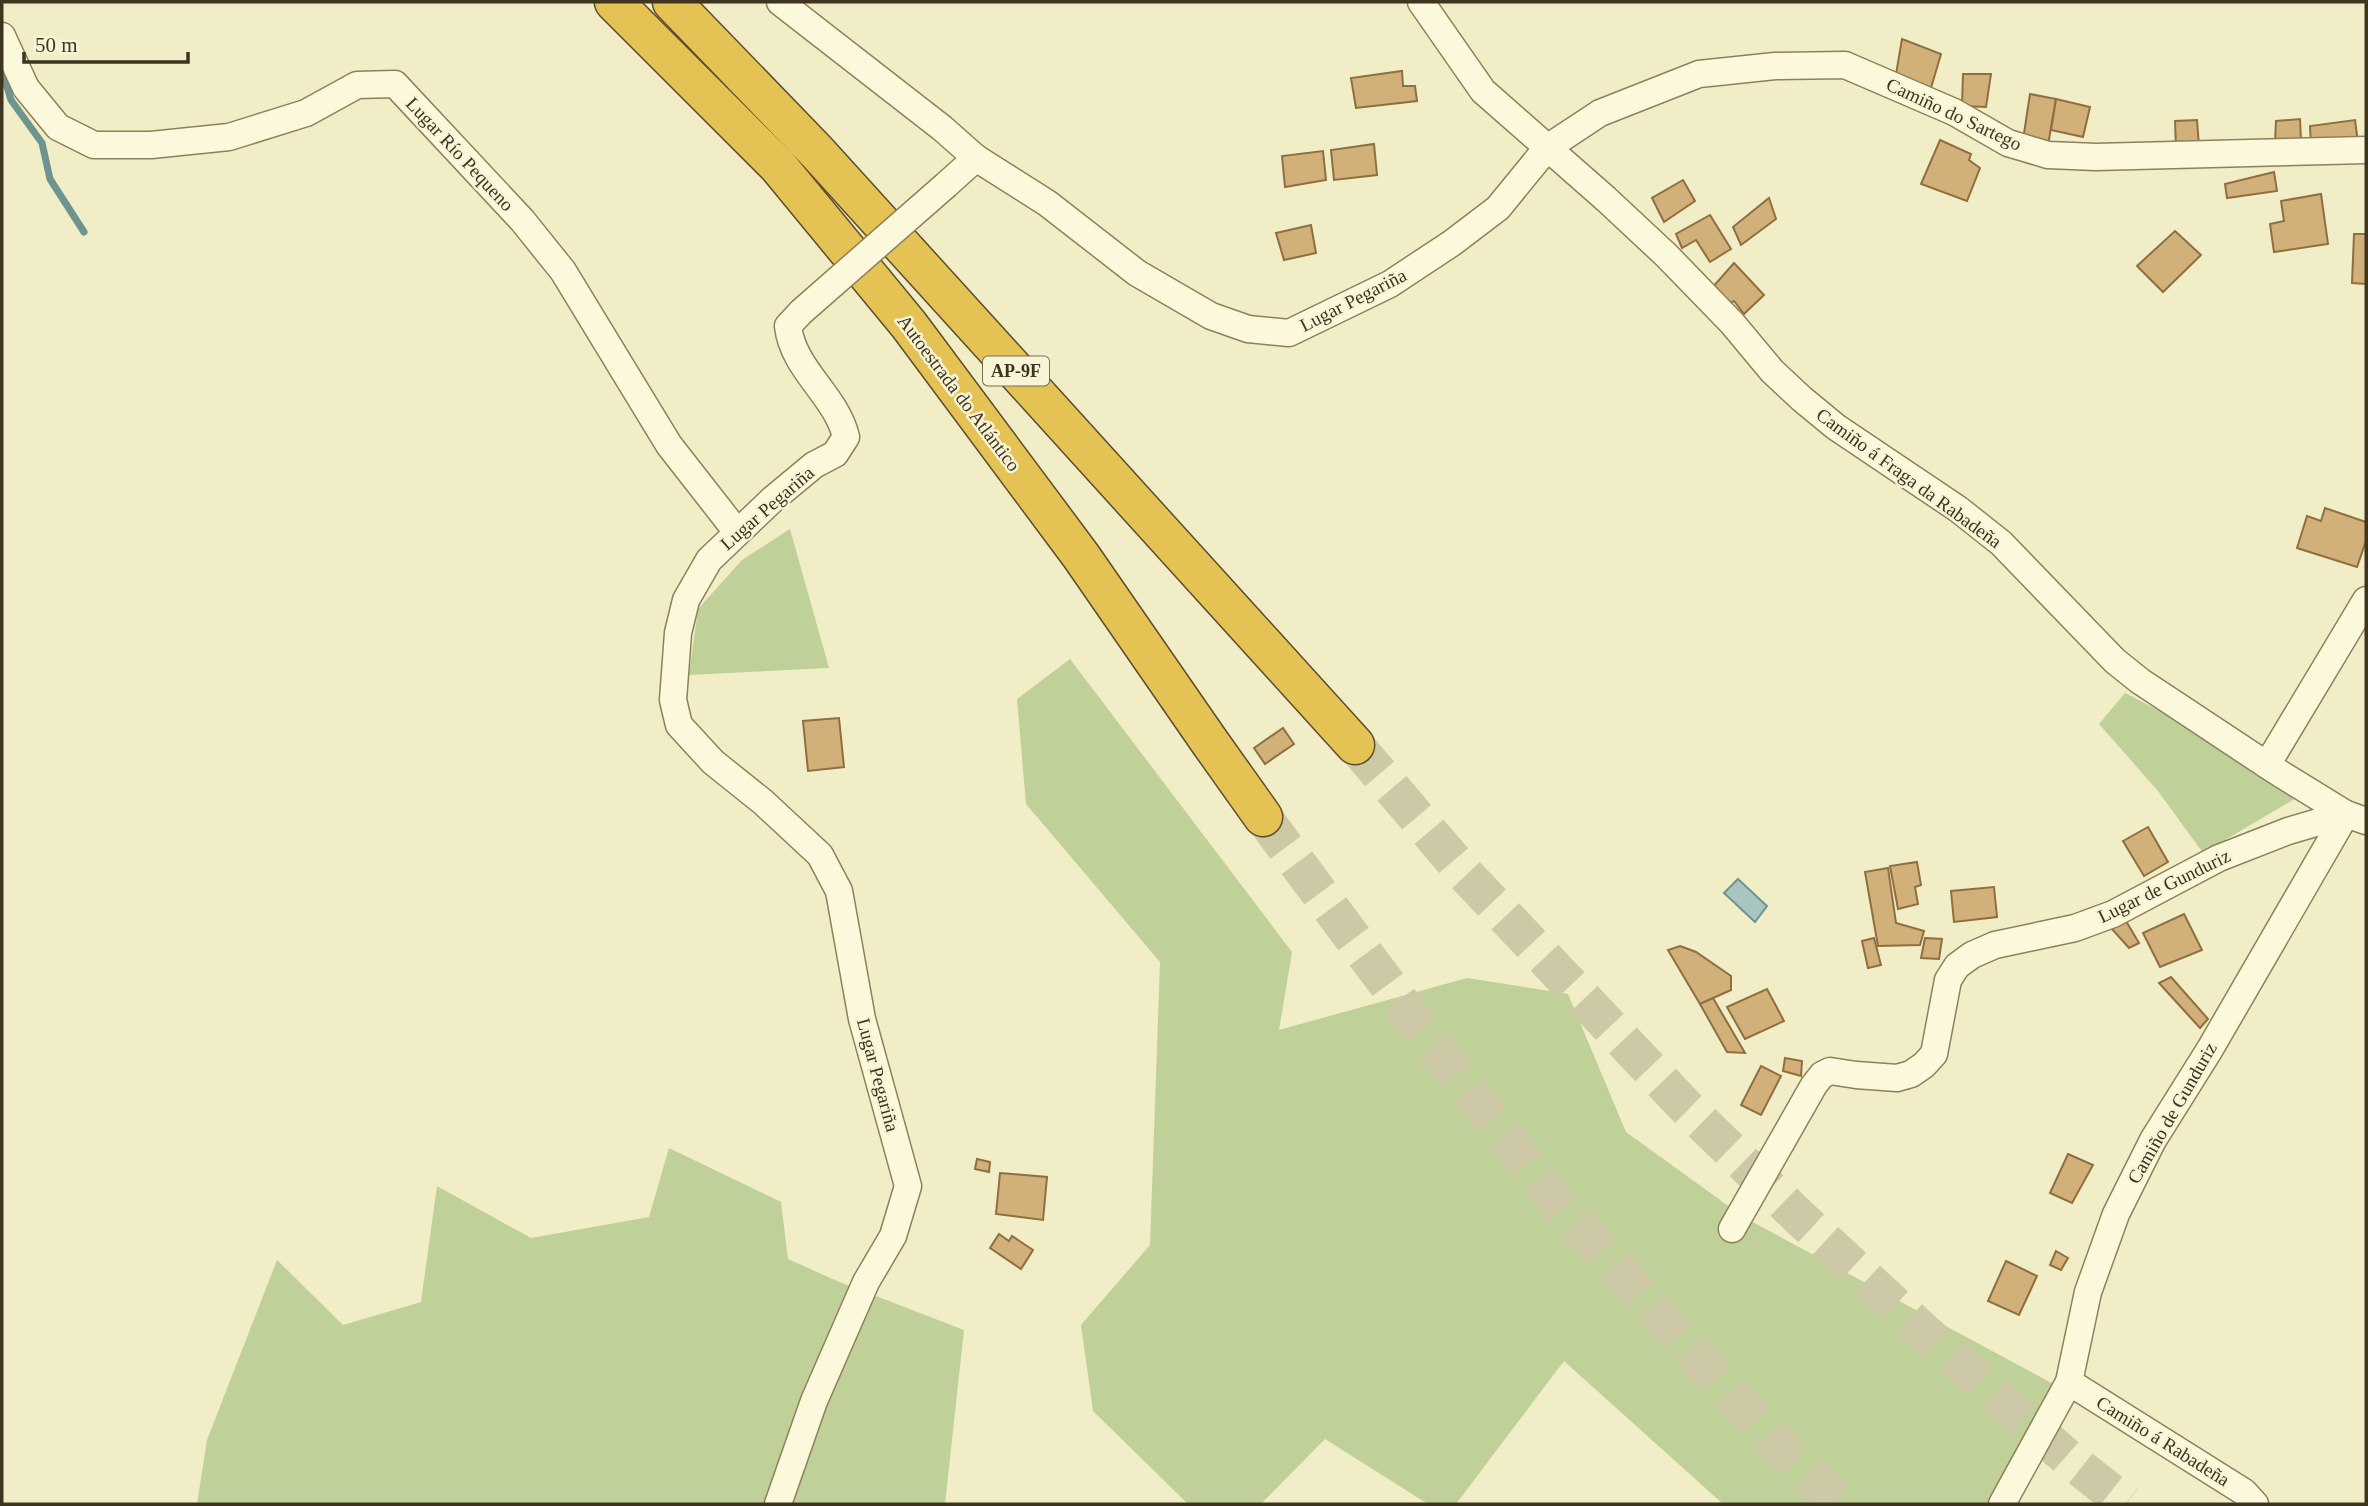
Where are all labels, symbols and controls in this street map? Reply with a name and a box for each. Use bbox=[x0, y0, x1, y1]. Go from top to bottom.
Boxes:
scale bar bbox=[24, 21, 189, 65]
text: 50 m bbox=[35, 33, 78, 57]
street label: Camiño do Sartego bbox=[1883, 73, 2025, 155]
street label: Lugar Río Pequeno bbox=[402, 93, 518, 215]
street label: Lugar Pegariña bbox=[1296, 264, 1410, 336]
street label: Autoestrada do Atlántico bbox=[893, 311, 1025, 475]
road number: AP-9F bbox=[983, 356, 1049, 386]
street label: Camiño á Fraga da Rabadeña bbox=[1812, 404, 2006, 553]
street label: Lugar Pegariña bbox=[716, 461, 818, 554]
street label: Lugar de Gunduriz bbox=[2094, 845, 2234, 927]
street label: Lugar Pegariña bbox=[853, 1016, 903, 1135]
street label: Camiño de Gunduriz bbox=[2123, 1039, 2221, 1187]
street label: Camiño á Rabadeña bbox=[2093, 1392, 2234, 1491]

